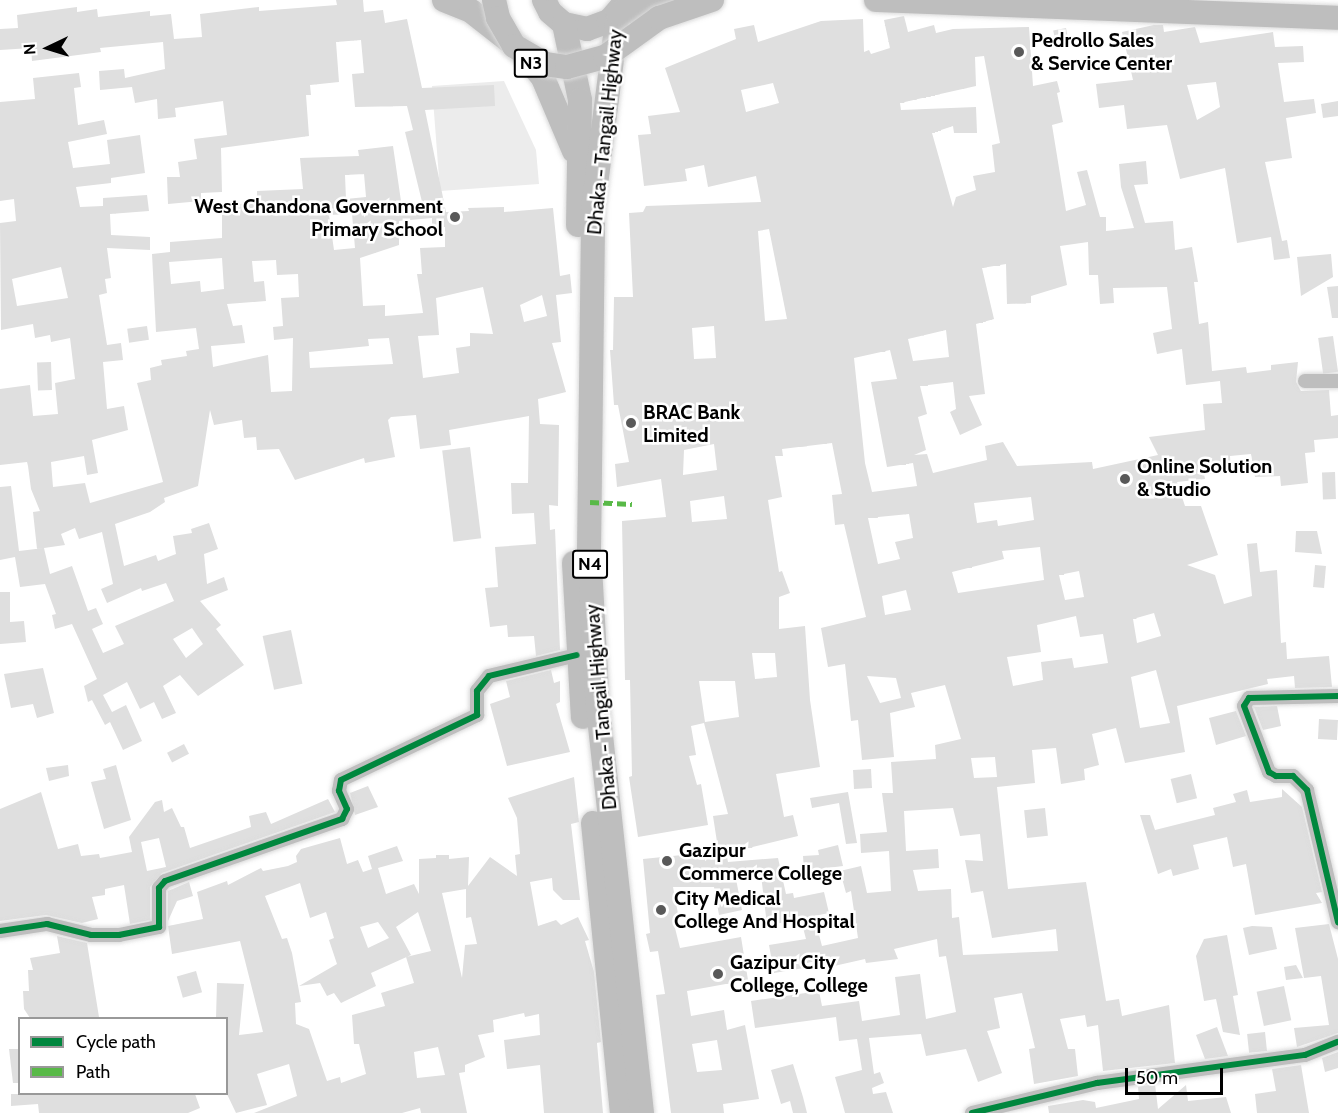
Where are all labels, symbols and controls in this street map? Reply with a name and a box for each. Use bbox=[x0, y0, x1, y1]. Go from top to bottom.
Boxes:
north arrow bbox=[18, 18, 78, 78]
street label: Dhaka - Tangail Highway bbox=[582, 28, 628, 236]
place label: Pedrollo Sales & Service Center bbox=[1031, 28, 1172, 75]
text: N bbox=[20, 43, 39, 56]
marker: Pedrollo Sales & Service Center bbox=[1012, 45, 1026, 59]
road number: N3 bbox=[513, 48, 549, 78]
place label: West Chandona Government Primary School bbox=[194, 194, 443, 241]
marker: West Chandona Government Primary School bbox=[448, 210, 462, 224]
place label: BRAC Bank Limited bbox=[643, 400, 740, 447]
marker: BRAC Bank Limited bbox=[624, 416, 638, 430]
place label: Online Solution & Studio bbox=[1137, 455, 1272, 502]
marker: Online Solution & Studio bbox=[1118, 472, 1132, 486]
road number: N4 bbox=[572, 549, 608, 579]
street label: Dhaka - Tangail Highway bbox=[580, 603, 622, 811]
place label: Gazipur Commerce College bbox=[679, 838, 842, 885]
marker: Gazipur Commerce College bbox=[660, 854, 674, 868]
place label: City Medical College And Hospital bbox=[674, 886, 855, 933]
marker: City Medical College And Hospital bbox=[652, 901, 670, 919]
place label: Gazipur City College, College bbox=[730, 951, 868, 998]
marker: Gazipur City College, College bbox=[711, 967, 725, 981]
legend bbox=[18, 1017, 228, 1095]
text: Cycle path bbox=[76, 1031, 156, 1053]
scale bar bbox=[1128, 1056, 1226, 1094]
text: Path bbox=[76, 1061, 110, 1083]
text: 50 m bbox=[1136, 1067, 1178, 1089]

